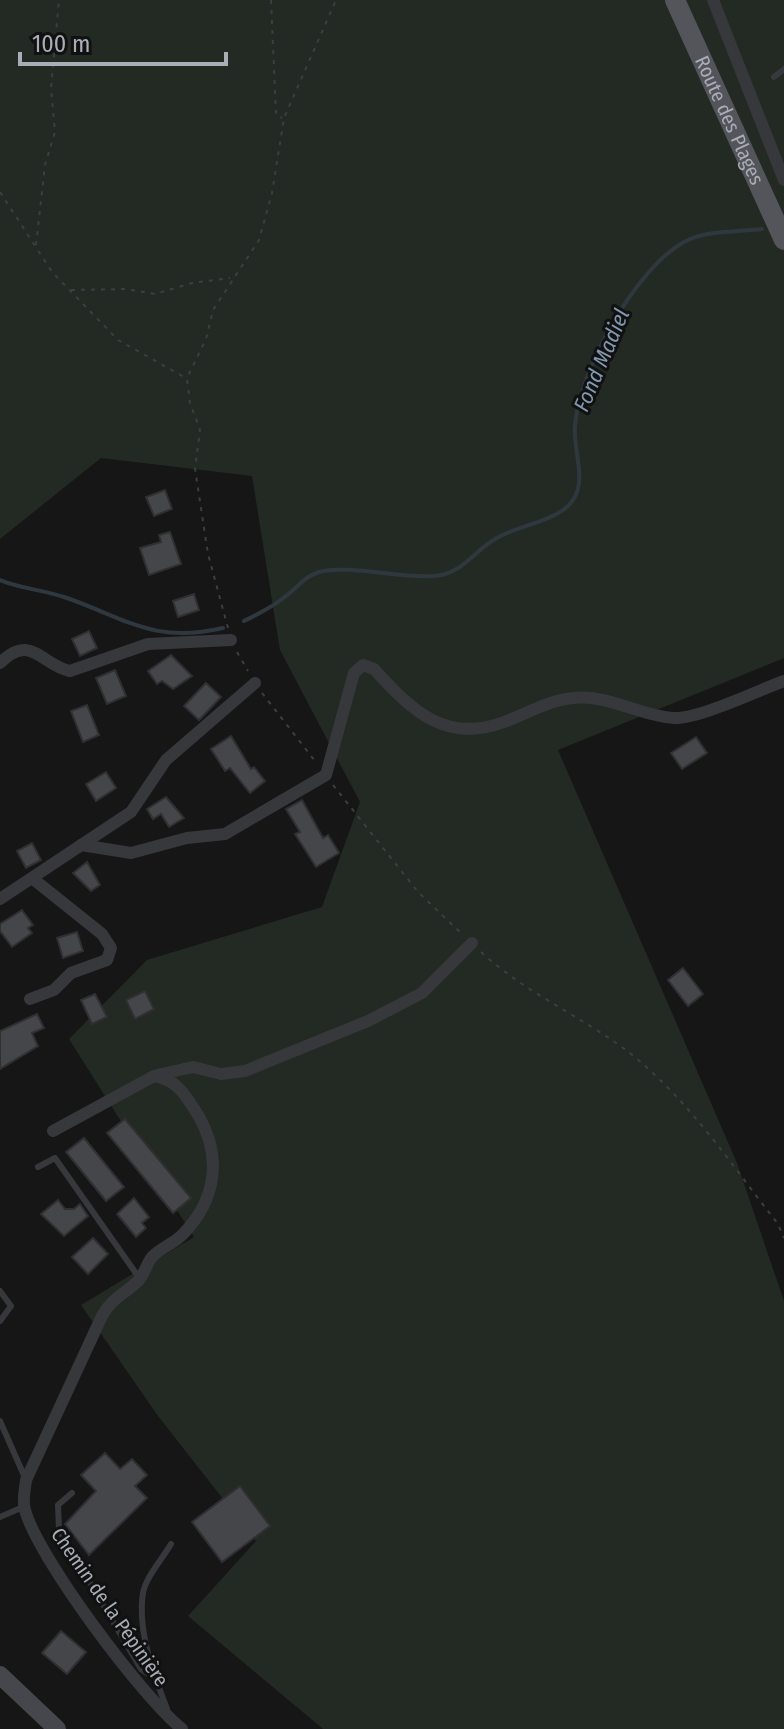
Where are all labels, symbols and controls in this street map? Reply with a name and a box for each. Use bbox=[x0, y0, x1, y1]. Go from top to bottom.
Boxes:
scale bar bbox=[20, 16, 226, 66]
text: 100 m bbox=[32, 30, 90, 58]
street label: Route des Plages bbox=[690, 52, 769, 188]
water label: Fond Madiel bbox=[568, 305, 635, 416]
street label: Chemin de la Pépinière bbox=[46, 1523, 174, 1691]

